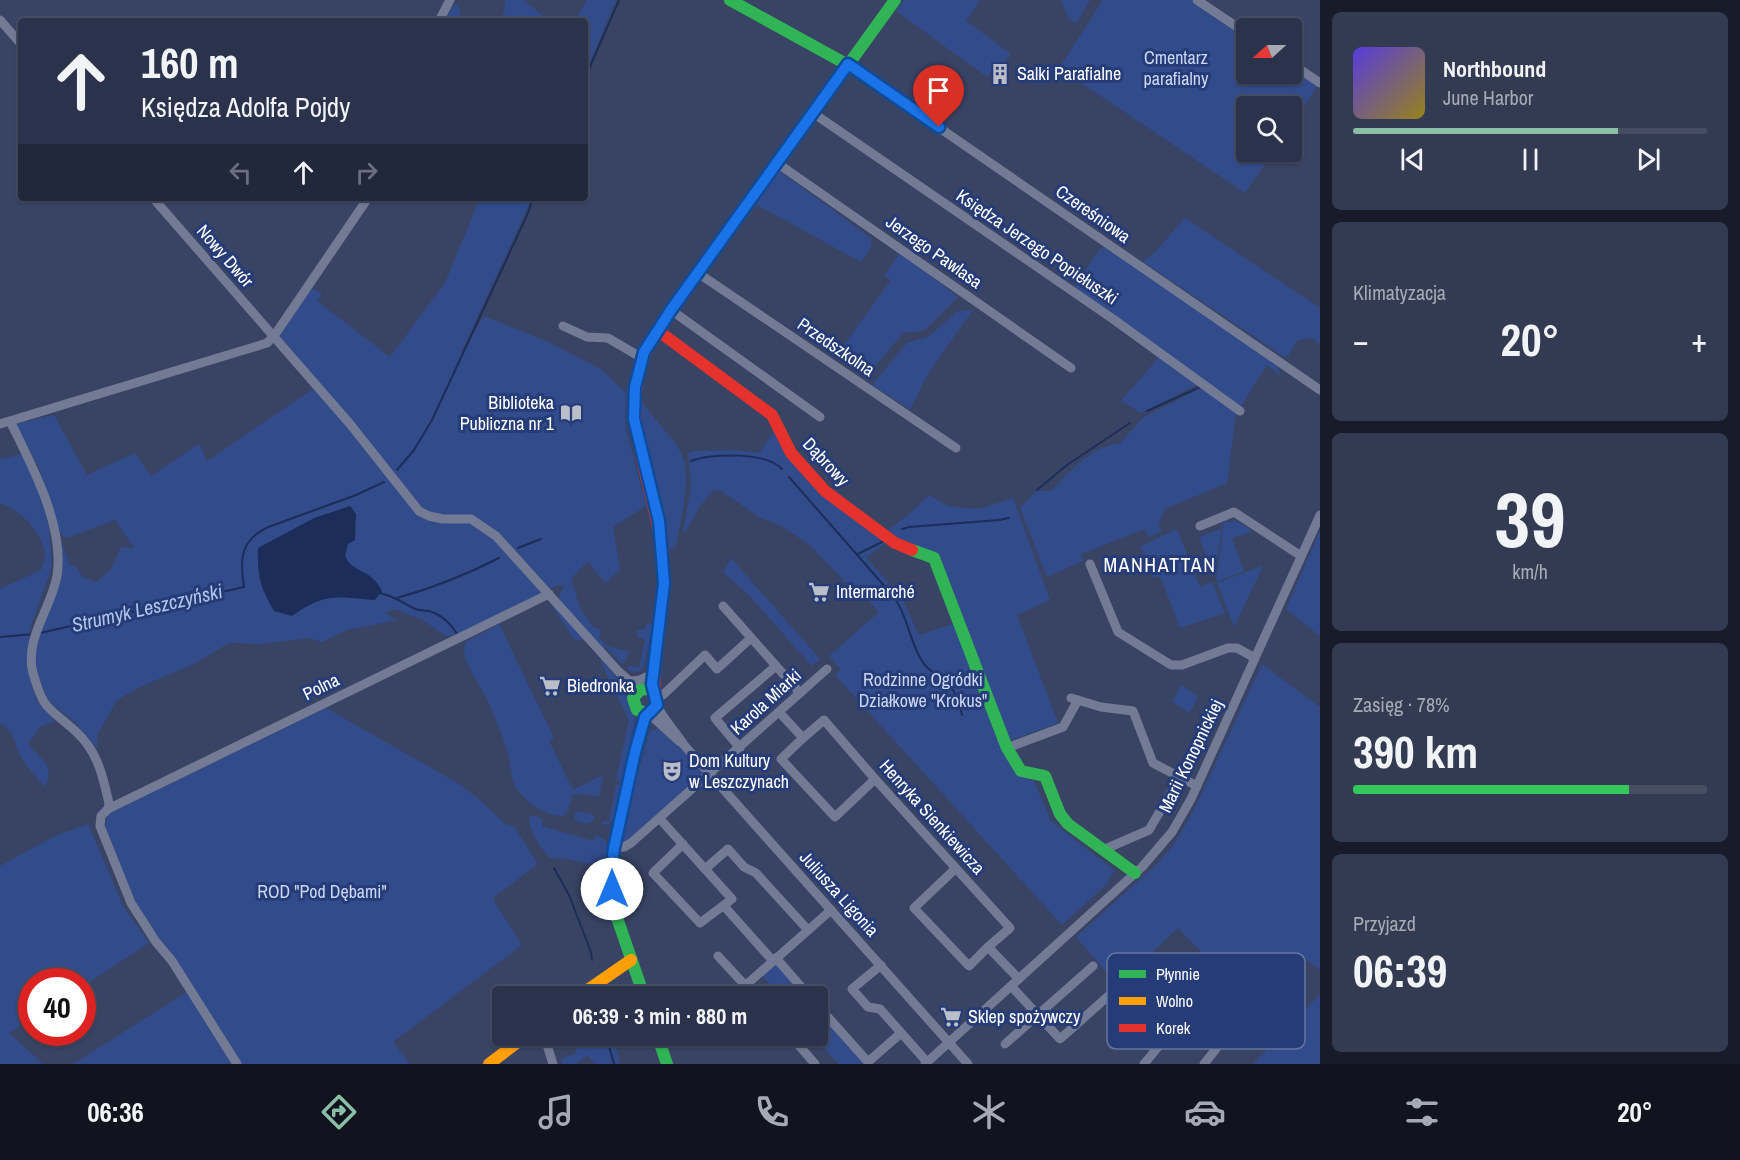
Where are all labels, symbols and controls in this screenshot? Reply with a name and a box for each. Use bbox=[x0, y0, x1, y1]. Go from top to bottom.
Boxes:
north arrow bbox=[1236, 18, 1302, 84]
map controls bbox=[1236, 18, 1302, 162]
text: 160 m bbox=[141, 35, 239, 91]
icon: ahead bbox=[42, 42, 120, 120]
park label: Cmentarz parafialny bbox=[1144, 45, 1209, 91]
text: Northbound bbox=[1443, 54, 1546, 84]
place label: Salki Parafialne bbox=[1017, 61, 1121, 86]
building icon: Salki Parafialne bbox=[988, 62, 1012, 86]
pin bbox=[913, 65, 964, 127]
icon: arrive bbox=[922, 74, 955, 107]
text: June Harbor bbox=[1443, 84, 1533, 111]
text: Księdza Adolfa Pojdy bbox=[141, 89, 350, 125]
button: search bbox=[1236, 96, 1302, 162]
icon: previous bbox=[1396, 143, 1429, 176]
icon: pause bbox=[1514, 143, 1547, 176]
icon: next bbox=[1632, 143, 1665, 176]
icon: left bbox=[224, 156, 257, 189]
icon: ahead bbox=[287, 156, 320, 189]
icon: right bbox=[350, 156, 383, 189]
street label: Czereśniowa bbox=[1051, 179, 1136, 249]
street label: Księdza Jerzego Popiełuszki bbox=[951, 183, 1123, 310]
street label: Jerzego Pawlasa bbox=[881, 209, 987, 294]
street label: Nowy Dwór bbox=[191, 219, 260, 292]
text: Klimatyzacja bbox=[1353, 279, 1446, 306]
text: 20° bbox=[1500, 309, 1560, 370]
street label: Przedszkolna bbox=[793, 311, 880, 382]
text: − bbox=[1353, 318, 1369, 362]
text: + bbox=[1691, 318, 1707, 362]
place label: Biblioteka Publiczna nr 1 bbox=[460, 390, 555, 436]
library icon: Biblioteka Publiczna nr 1 bbox=[559, 401, 583, 425]
street label: Dąbrowy bbox=[797, 432, 856, 492]
text: 39 bbox=[1494, 466, 1566, 571]
district label: MANHATTAN bbox=[1103, 551, 1217, 578]
text: km/h bbox=[1512, 558, 1548, 585]
water label: Strumyk Leszczyński bbox=[69, 577, 225, 638]
place label: Intermarché bbox=[836, 579, 915, 604]
supermarket icon: Intermarché bbox=[807, 580, 831, 604]
street label: Karola Miarki bbox=[725, 663, 807, 740]
street label: Polna bbox=[298, 667, 343, 706]
park label: Rodzinne Ogródki Działkowe "Krokus" bbox=[859, 667, 987, 713]
place label: Biedronka bbox=[567, 673, 634, 698]
supermarket icon: Biedronka bbox=[538, 674, 562, 698]
text: Zasięg · 78% bbox=[1353, 691, 1450, 718]
street label: Marii Konopnickiej bbox=[1152, 695, 1229, 817]
text: 390 km bbox=[1353, 721, 1478, 782]
place label: Dom Kultury w Leszczynach bbox=[689, 748, 789, 794]
street label: Henryka Sienkiewicza bbox=[874, 754, 991, 880]
theatre icon: Dom Kultury w Leszczynach bbox=[660, 759, 684, 783]
street label: Juliusza Ligonia bbox=[794, 845, 885, 942]
position arrow bbox=[580, 857, 644, 921]
park label: ROD "Pod Dębami" bbox=[257, 879, 387, 904]
text: Przyjazd bbox=[1353, 910, 1416, 937]
text: 06:39 bbox=[1353, 940, 1447, 1001]
legend bbox=[1107, 953, 1305, 1049]
text: Płynnie bbox=[1156, 963, 1200, 985]
speed limit sign: 40 bbox=[18, 968, 96, 1046]
text: Wolno bbox=[1156, 990, 1193, 1012]
text: 06:39 · 3 min · 880 m bbox=[573, 1001, 747, 1031]
place label: Sklep spożywczy bbox=[968, 1004, 1081, 1029]
supermarket icon: Sklep spożywczy bbox=[939, 1005, 963, 1029]
text: Korek bbox=[1156, 1017, 1191, 1039]
icon: directions bbox=[318, 1091, 360, 1133]
icon: music bbox=[535, 1091, 577, 1133]
icon: phone bbox=[751, 1091, 793, 1133]
icon: climate bbox=[968, 1091, 1010, 1133]
icon: car bbox=[1184, 1091, 1226, 1133]
icon: filters bbox=[1401, 1091, 1443, 1133]
text: 06:36 bbox=[87, 1094, 144, 1130]
text: 20° bbox=[1617, 1094, 1653, 1130]

